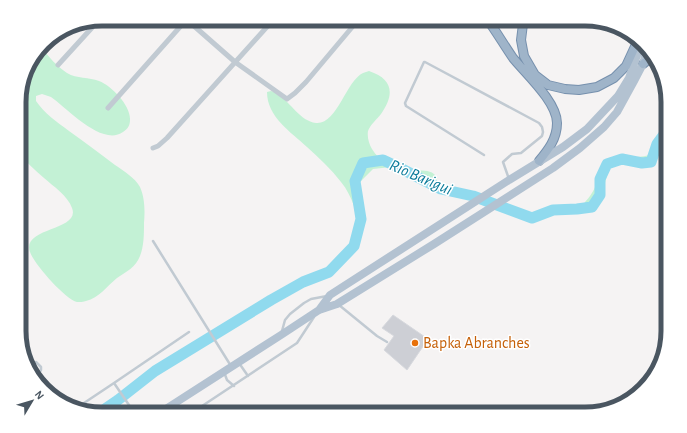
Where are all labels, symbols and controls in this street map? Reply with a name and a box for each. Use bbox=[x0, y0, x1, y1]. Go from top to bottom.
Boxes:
water label: Rio Barigui bbox=[387, 156, 455, 198]
place label: Bapka Abranches bbox=[423, 335, 530, 351]
marker: Bapka Abranches bbox=[410, 338, 420, 348]
north arrow bbox=[12, 381, 52, 421]
text: N bbox=[33, 389, 46, 402]

